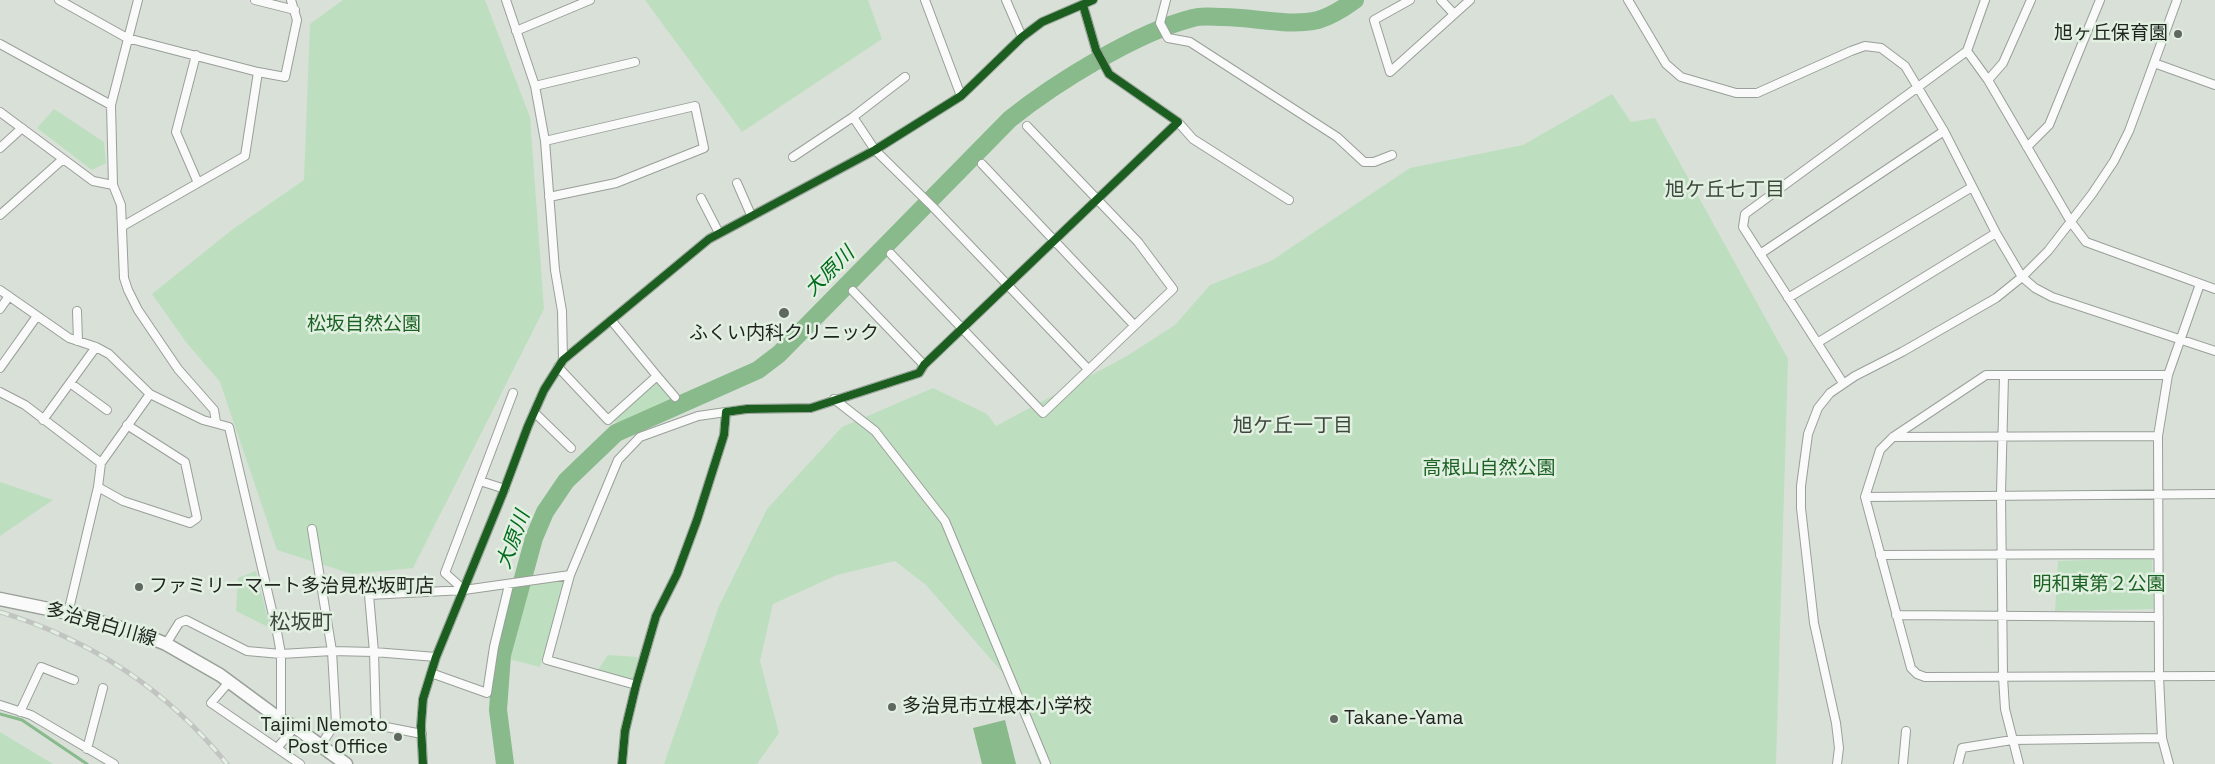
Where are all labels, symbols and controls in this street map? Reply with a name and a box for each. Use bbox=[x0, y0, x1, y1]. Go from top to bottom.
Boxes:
place label: 旭ヶ丘保育園 bbox=[2054, 23, 2168, 45]
marker: 旭ヶ丘保育園 bbox=[2172, 28, 2184, 40]
district label: 旭ケ丘七丁目 bbox=[1665, 179, 1785, 203]
water label: 大原川 bbox=[800, 242, 860, 302]
marker: ふくい内科クリニック bbox=[777, 306, 791, 320]
park label: 松坂自然公園 bbox=[307, 314, 421, 336]
place label: ふくい内科クリニック bbox=[689, 323, 879, 345]
district label: 旭ケ丘一丁目 bbox=[1233, 415, 1353, 439]
park label: 高根山自然公園 bbox=[1423, 458, 1555, 480]
water label: 大原川 bbox=[492, 508, 536, 572]
park label: 明和東第２公園 bbox=[2033, 574, 2165, 596]
place label: ファミリーマート多治見松坂町店 bbox=[149, 576, 434, 598]
marker: ファミリーマート多治見松坂町店 bbox=[133, 581, 145, 593]
street label: 多治見白川線 bbox=[43, 598, 159, 652]
district label: 松坂町 bbox=[270, 610, 332, 636]
place label: 多治見市立根本小学校 bbox=[902, 696, 1092, 718]
marker: 多治見市立根本小学校 bbox=[886, 701, 898, 713]
place label: Takane-Yama bbox=[1344, 708, 1464, 730]
marker: Takane-Yama bbox=[1328, 713, 1340, 725]
place label: Tajimi Nemoto Post Office bbox=[261, 715, 388, 759]
marker: Tajimi Nemoto Post Office bbox=[392, 731, 404, 743]

